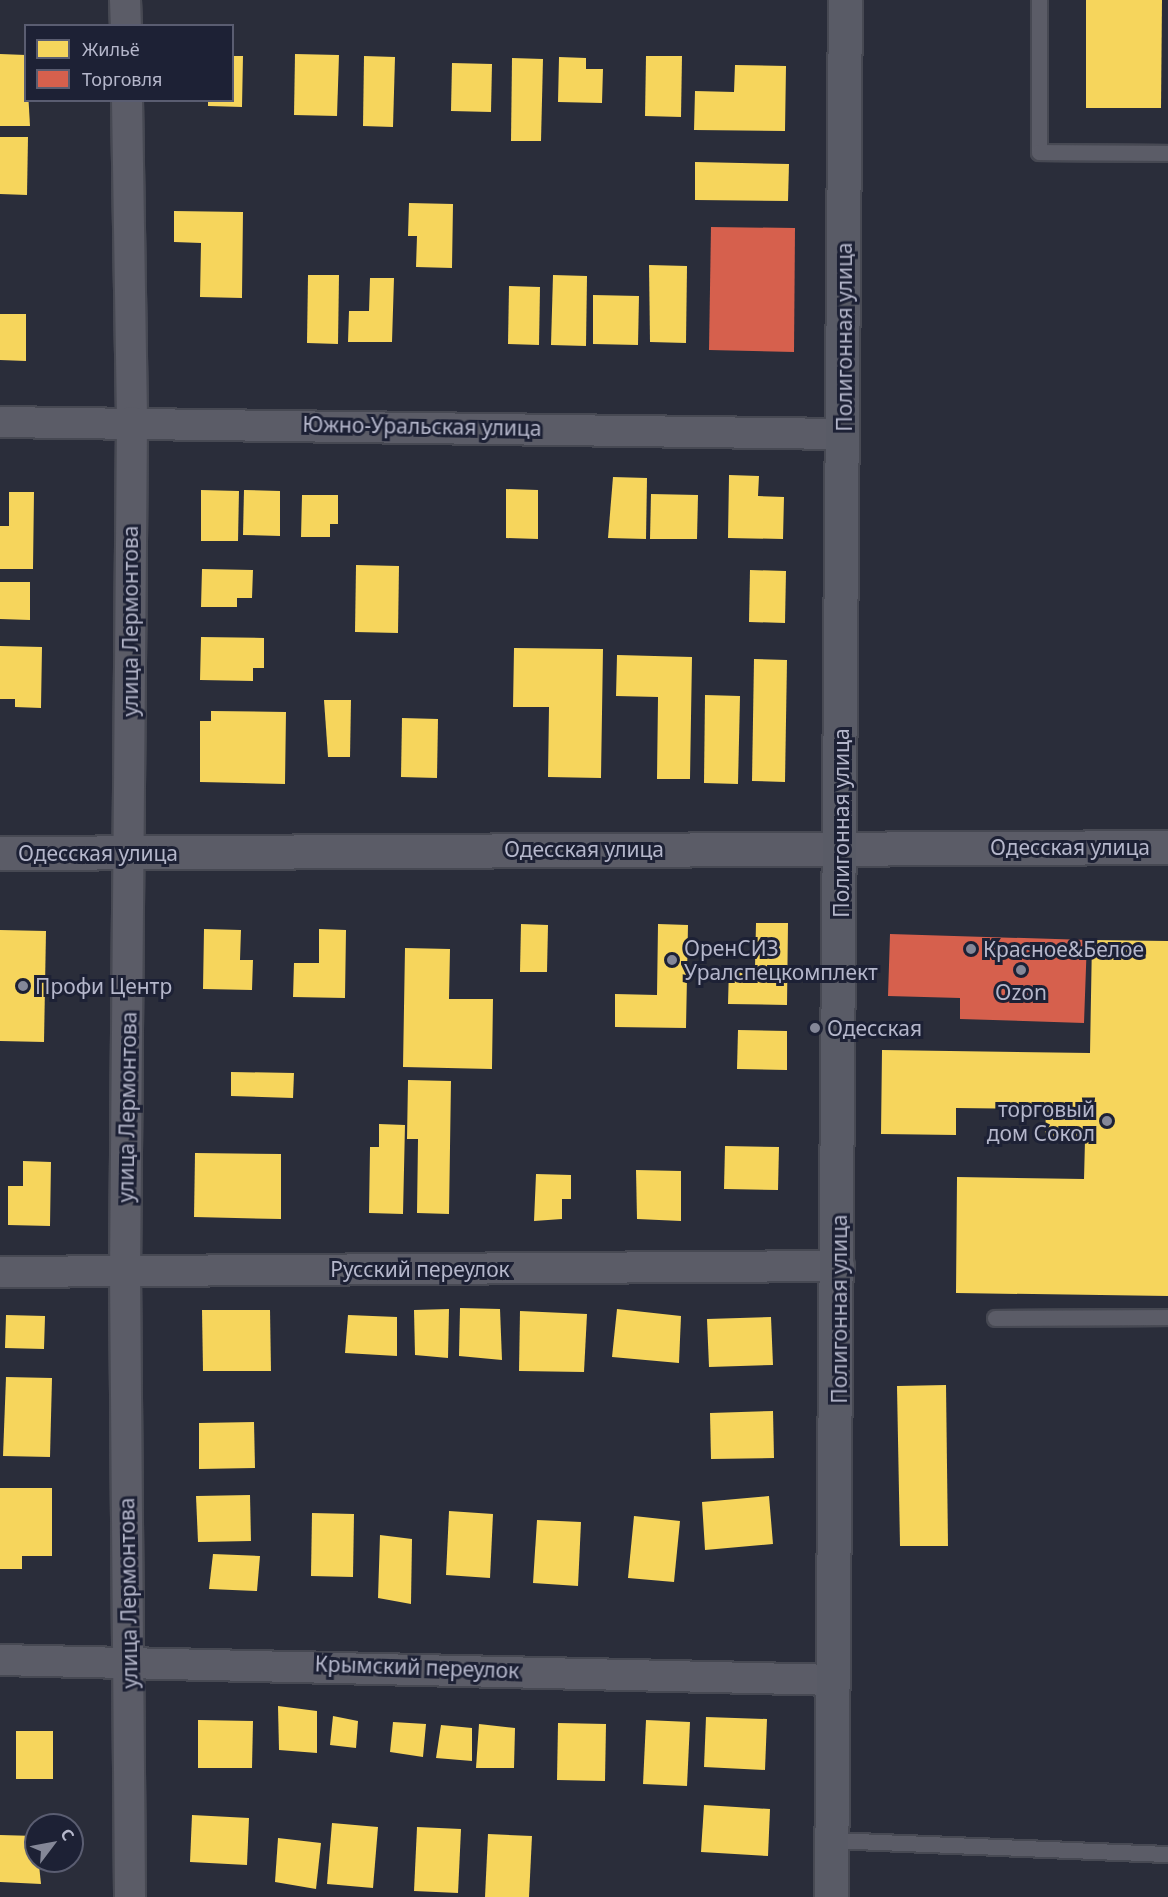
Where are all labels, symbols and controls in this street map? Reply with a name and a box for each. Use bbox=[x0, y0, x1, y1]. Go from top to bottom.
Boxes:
legend bbox=[24, 24, 234, 102]
text: Жильё bbox=[82, 37, 140, 61]
text: Торговля bbox=[82, 67, 162, 91]
street label: Полигонная улица bbox=[831, 242, 857, 432]
street label: Южно-Уральская улица bbox=[302, 411, 542, 441]
street label: улица Лермонтова bbox=[117, 525, 143, 717]
street label: Полигонная улица bbox=[828, 728, 854, 918]
street label: Одесская улица bbox=[990, 834, 1150, 860]
street label: Одесская улица bbox=[504, 836, 664, 862]
street label: Одесская улица bbox=[18, 840, 178, 866]
place label: ОренСИЗ Уралспецкомплект bbox=[684, 935, 878, 985]
place label: Красное&Белое bbox=[983, 936, 1144, 962]
marker: Красное&Белое bbox=[964, 942, 978, 956]
marker: ОренСИЗ Уралспецкомплект bbox=[665, 953, 679, 967]
marker: Ozon bbox=[1014, 963, 1028, 977]
place label: Профи Центр bbox=[35, 973, 172, 999]
marker: Профи Центр bbox=[16, 979, 30, 993]
place label: Ozon bbox=[995, 979, 1047, 1005]
street label: улица Лермонтова bbox=[113, 1011, 141, 1203]
place label: Одесская bbox=[827, 1015, 922, 1041]
marker: Одесская bbox=[808, 1021, 822, 1035]
place label: торговый дом Сокол bbox=[987, 1096, 1095, 1146]
marker: торговый дом Сокол bbox=[1100, 1114, 1114, 1128]
street label: Полигонная улица bbox=[826, 1214, 852, 1404]
street label: Русский переулок bbox=[330, 1256, 510, 1282]
street label: улица Лермонтова bbox=[114, 1497, 142, 1689]
street label: Крымский переулок bbox=[314, 1651, 520, 1683]
north arrow bbox=[24, 1813, 84, 1873]
text: С bbox=[55, 1824, 80, 1845]

